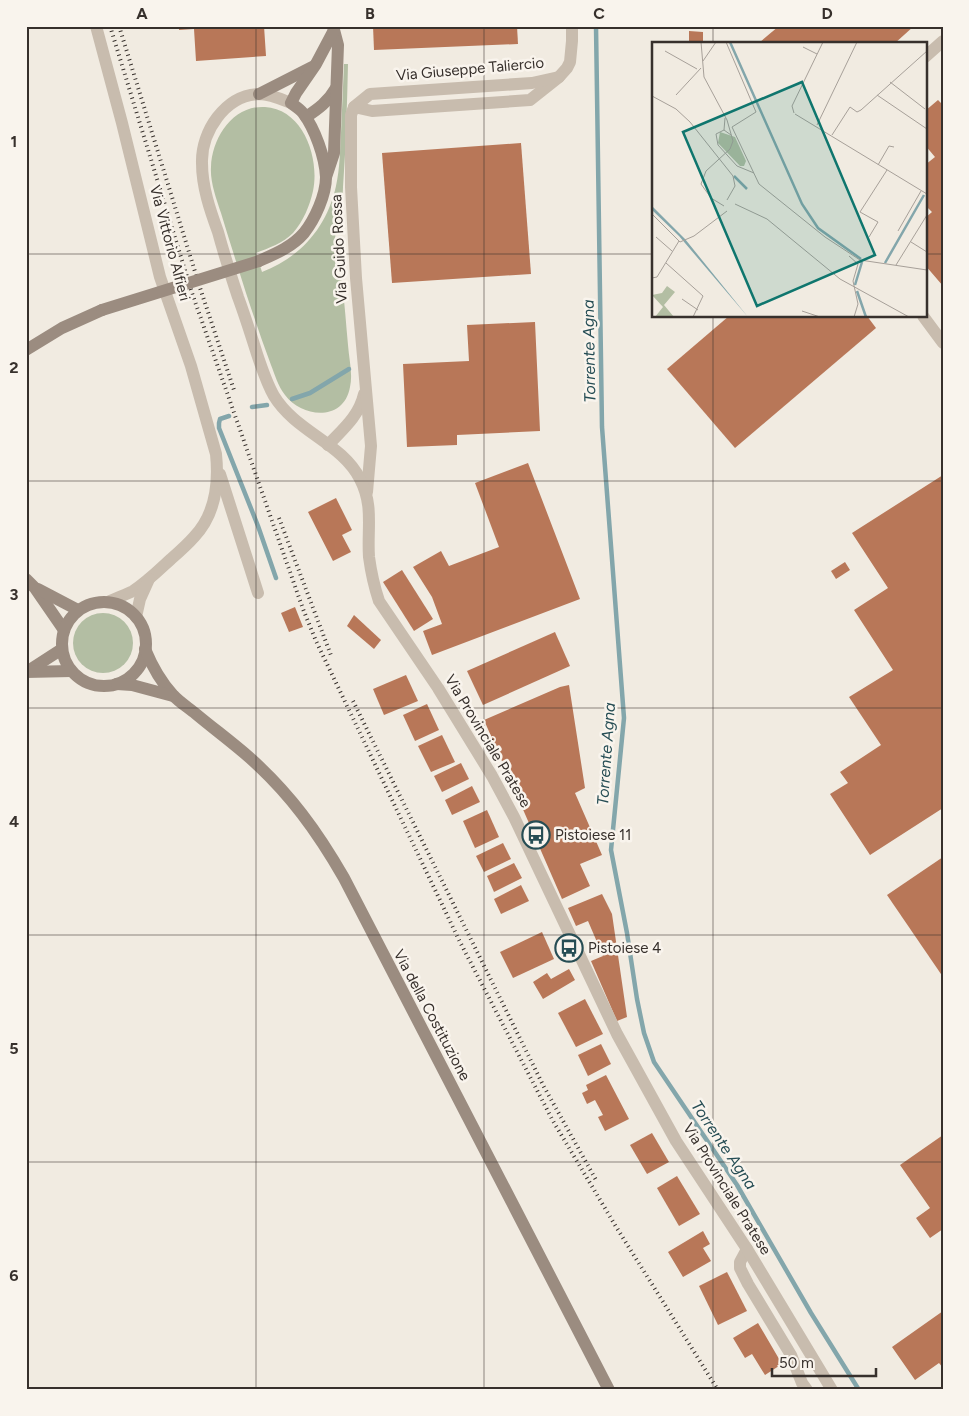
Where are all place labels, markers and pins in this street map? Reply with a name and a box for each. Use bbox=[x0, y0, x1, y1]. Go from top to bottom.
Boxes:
bus stop icon: Pistoiese 11 bbox=[521, 820, 551, 850]
place label: Pistoiese 11 bbox=[555, 826, 631, 844]
bus stop icon: Pistoiese 4 bbox=[554, 933, 584, 963]
place label: Pistoiese 4 bbox=[588, 939, 661, 957]

